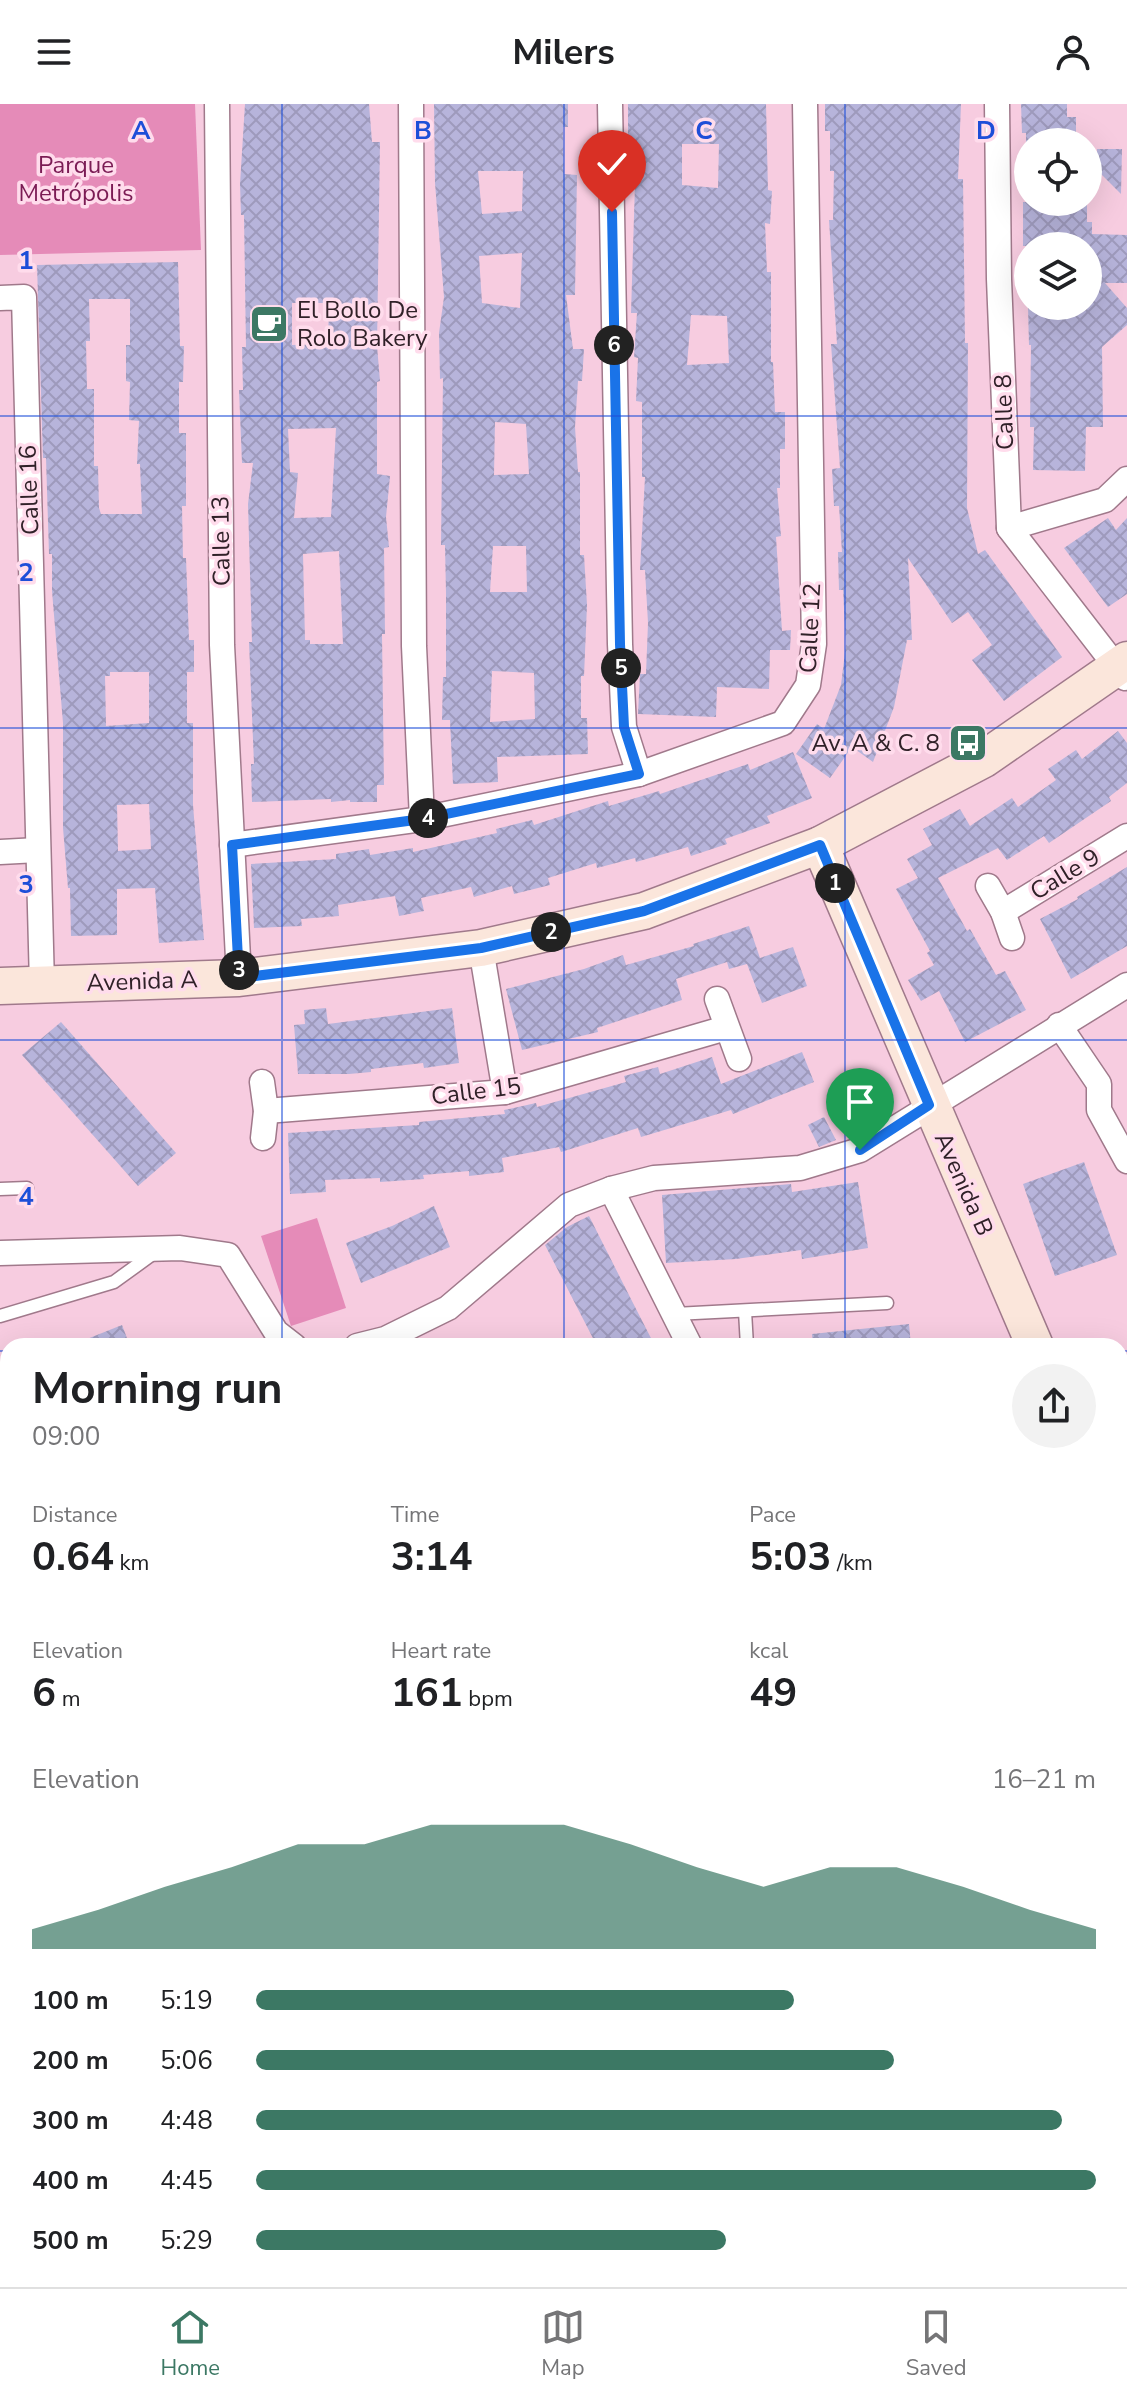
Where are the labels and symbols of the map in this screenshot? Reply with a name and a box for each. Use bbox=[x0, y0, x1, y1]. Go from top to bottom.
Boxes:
text: A bbox=[131, 113, 151, 148]
text: B bbox=[414, 113, 432, 148]
text: C bbox=[695, 113, 713, 148]
text: D bbox=[976, 113, 996, 148]
pin bbox=[578, 130, 646, 212]
park label: Parque Metrópolis bbox=[18, 149, 134, 209]
text: 1 bbox=[18, 243, 34, 278]
place label: El Bollo De Rolo Bakery bbox=[297, 294, 428, 354]
cafe icon: El Bollo De Rolo Bakery bbox=[248, 303, 290, 345]
pin: 6 bbox=[594, 325, 634, 365]
street label: Calle 8 bbox=[987, 374, 1021, 450]
street label: Calle 16 bbox=[11, 444, 47, 536]
street label: Calle 13 bbox=[204, 496, 238, 586]
text: 2 bbox=[18, 555, 34, 590]
street label: Calle 12 bbox=[792, 582, 828, 674]
pin: 5 bbox=[601, 648, 641, 688]
bus stop icon: Av. A & C. 8 bbox=[947, 722, 989, 764]
place label: Av. A & C. 8 bbox=[811, 727, 940, 759]
pin: 4 bbox=[408, 798, 448, 838]
street label: Calle 9 bbox=[1024, 841, 1106, 907]
pin: 1 bbox=[815, 863, 855, 903]
text: 3 bbox=[18, 867, 34, 902]
pin: 2 bbox=[531, 912, 571, 952]
pin: 3 bbox=[219, 950, 259, 990]
street label: Avenida A bbox=[86, 963, 199, 999]
pin bbox=[826, 1068, 894, 1150]
street label: Calle 15 bbox=[429, 1070, 523, 1112]
street label: Avenida B bbox=[927, 1127, 1001, 1241]
text: 4 bbox=[18, 1179, 34, 1214]

